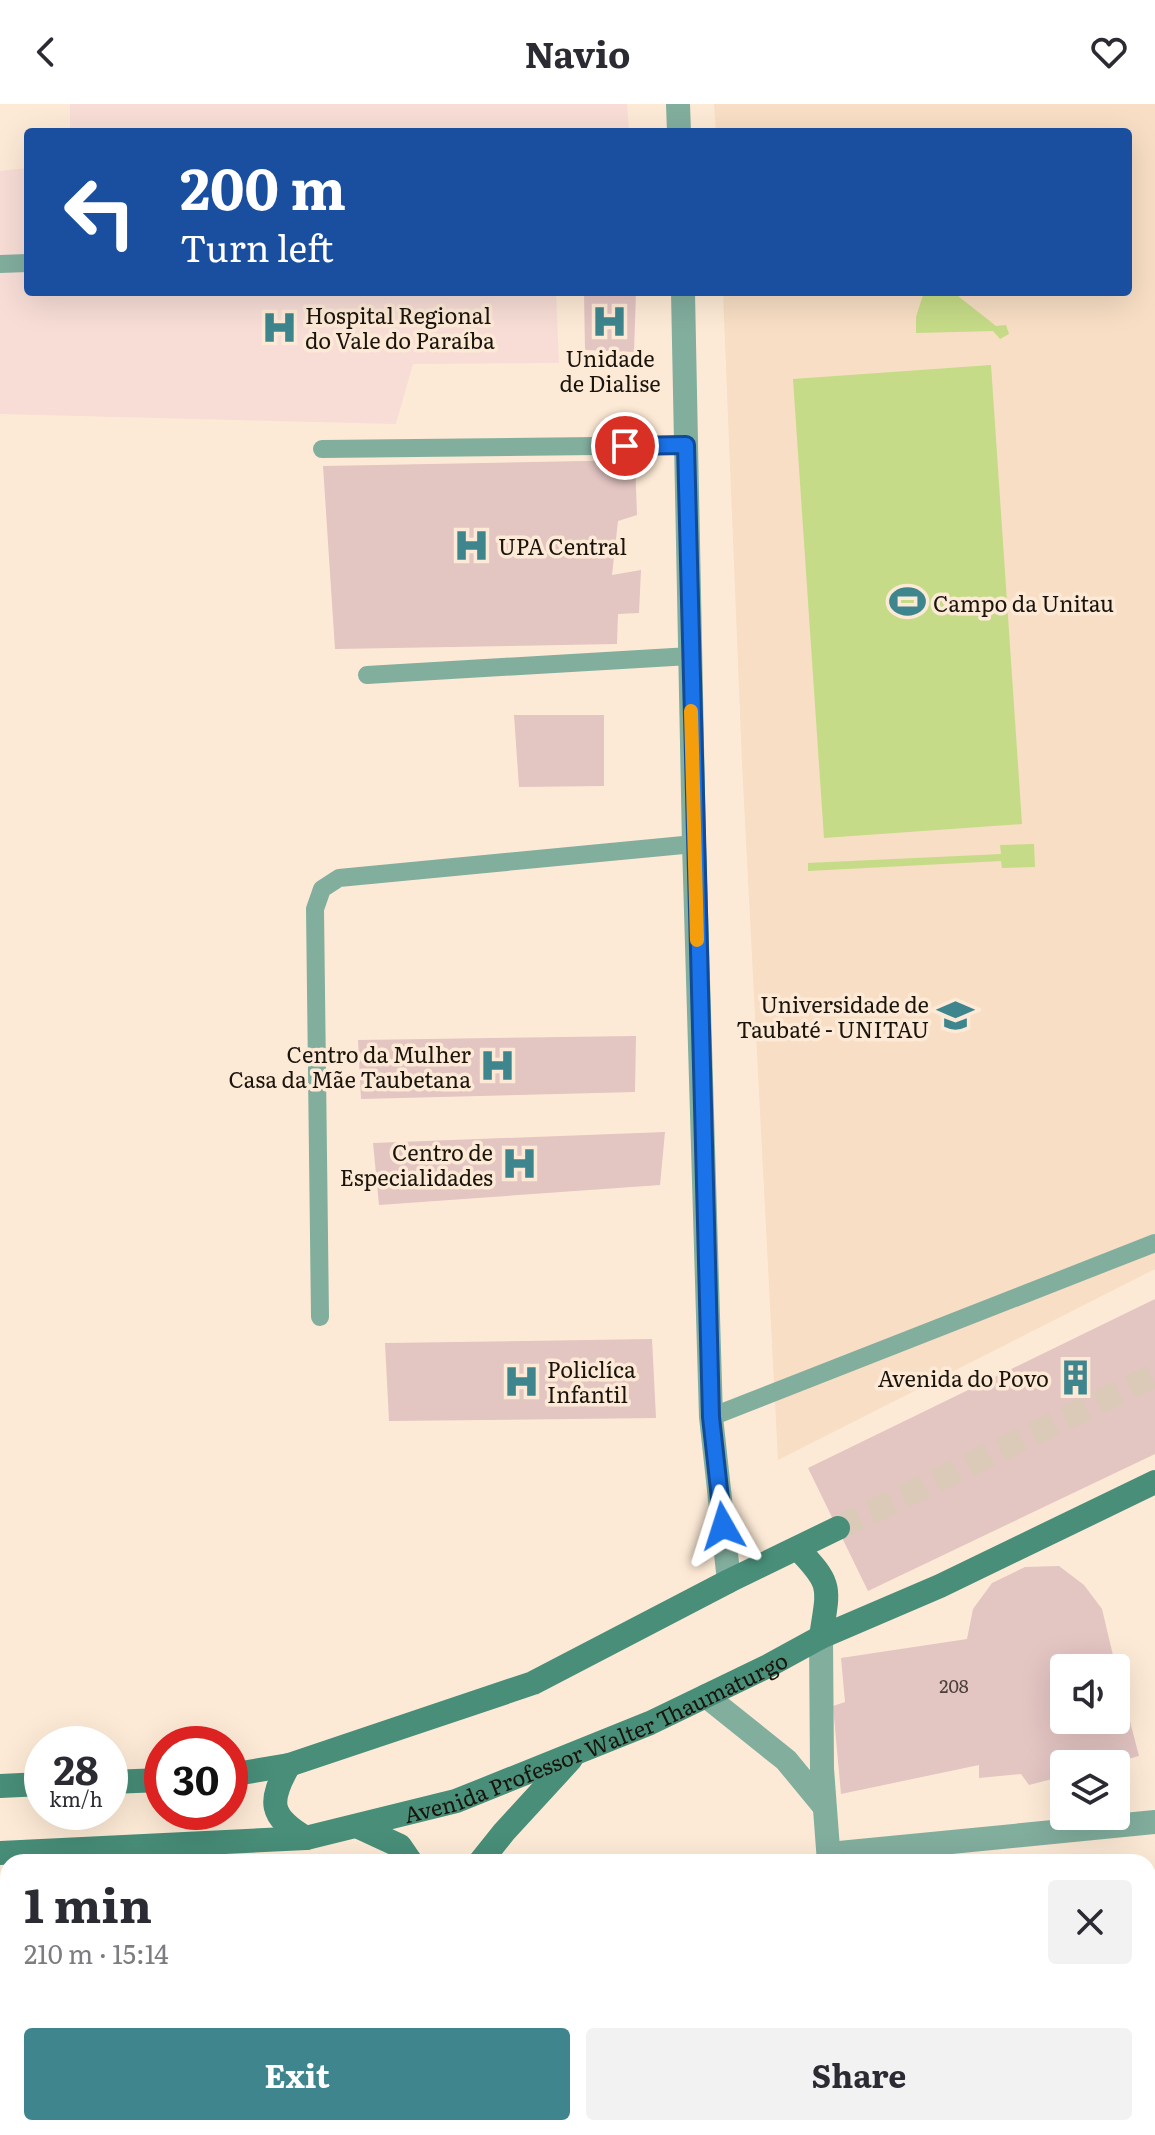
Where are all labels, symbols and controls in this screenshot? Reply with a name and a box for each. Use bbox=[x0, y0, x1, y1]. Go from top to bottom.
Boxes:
text: Navio bbox=[525, 26, 630, 79]
icon: back bbox=[24, 30, 68, 74]
icon: heart bbox=[1087, 30, 1131, 74]
text: 200 m bbox=[180, 144, 346, 227]
icon: left bbox=[48, 160, 152, 264]
text: Turn left bbox=[180, 220, 334, 273]
place label: Hospital Regional do Vale do Paraíba bbox=[305, 298, 495, 356]
hospital icon: Unidade de Dialise bbox=[591, 302, 629, 340]
hospital icon: Hospital Regional do Vale do Paraíba bbox=[260, 308, 298, 346]
place label: Unidade de Dialise bbox=[559, 341, 661, 399]
pin bbox=[591, 412, 659, 480]
icon: arrive bbox=[603, 424, 647, 468]
hospital icon: UPA Central bbox=[453, 526, 491, 564]
place label: UPA Central bbox=[498, 529, 627, 562]
sports icon: Campo da Unitau bbox=[888, 583, 926, 621]
place label: Campo da Unitau bbox=[933, 586, 1114, 619]
place label: Universidade de Taubaté - UNITAU bbox=[736, 987, 929, 1045]
school or university icon: Universidade de Taubaté - UNITAU bbox=[936, 997, 974, 1035]
place label: Centro da Mulher Casa da Mãe Taubetana bbox=[228, 1037, 472, 1095]
hospital icon: Centro da Mulher Casa da Mãe Taubetana bbox=[478, 1047, 516, 1085]
place label: Centro de Especialidades bbox=[340, 1135, 493, 1193]
hospital icon: Centro de Especialidades bbox=[500, 1145, 538, 1183]
place label: Policlíca Infantil bbox=[547, 1352, 636, 1410]
building icon: Avenida do Povo bbox=[1056, 1358, 1094, 1396]
place label: Avenida do Povo bbox=[878, 1361, 1049, 1394]
hospital icon: Policlíca Infantil bbox=[502, 1362, 540, 1400]
position arrow bbox=[681, 1484, 765, 1568]
street label: Avenida Professor Walter Thaumaturgo bbox=[400, 1642, 793, 1830]
map controls bbox=[1050, 1654, 1130, 1830]
button: sound bbox=[1050, 1654, 1130, 1734]
house number: 208 bbox=[939, 1672, 969, 1699]
speed limit sign: 30 bbox=[144, 1726, 248, 1830]
text: 28 bbox=[53, 1738, 99, 1797]
button: layers bbox=[1050, 1750, 1130, 1830]
text: km/h bbox=[49, 1783, 103, 1813]
text: 1 min bbox=[24, 1867, 152, 1938]
button: close bbox=[1048, 1880, 1132, 1964]
text: 210 m · 15:14 bbox=[24, 1933, 169, 1972]
button: Exit bbox=[24, 2028, 570, 2120]
button: Share bbox=[586, 2028, 1132, 2120]

